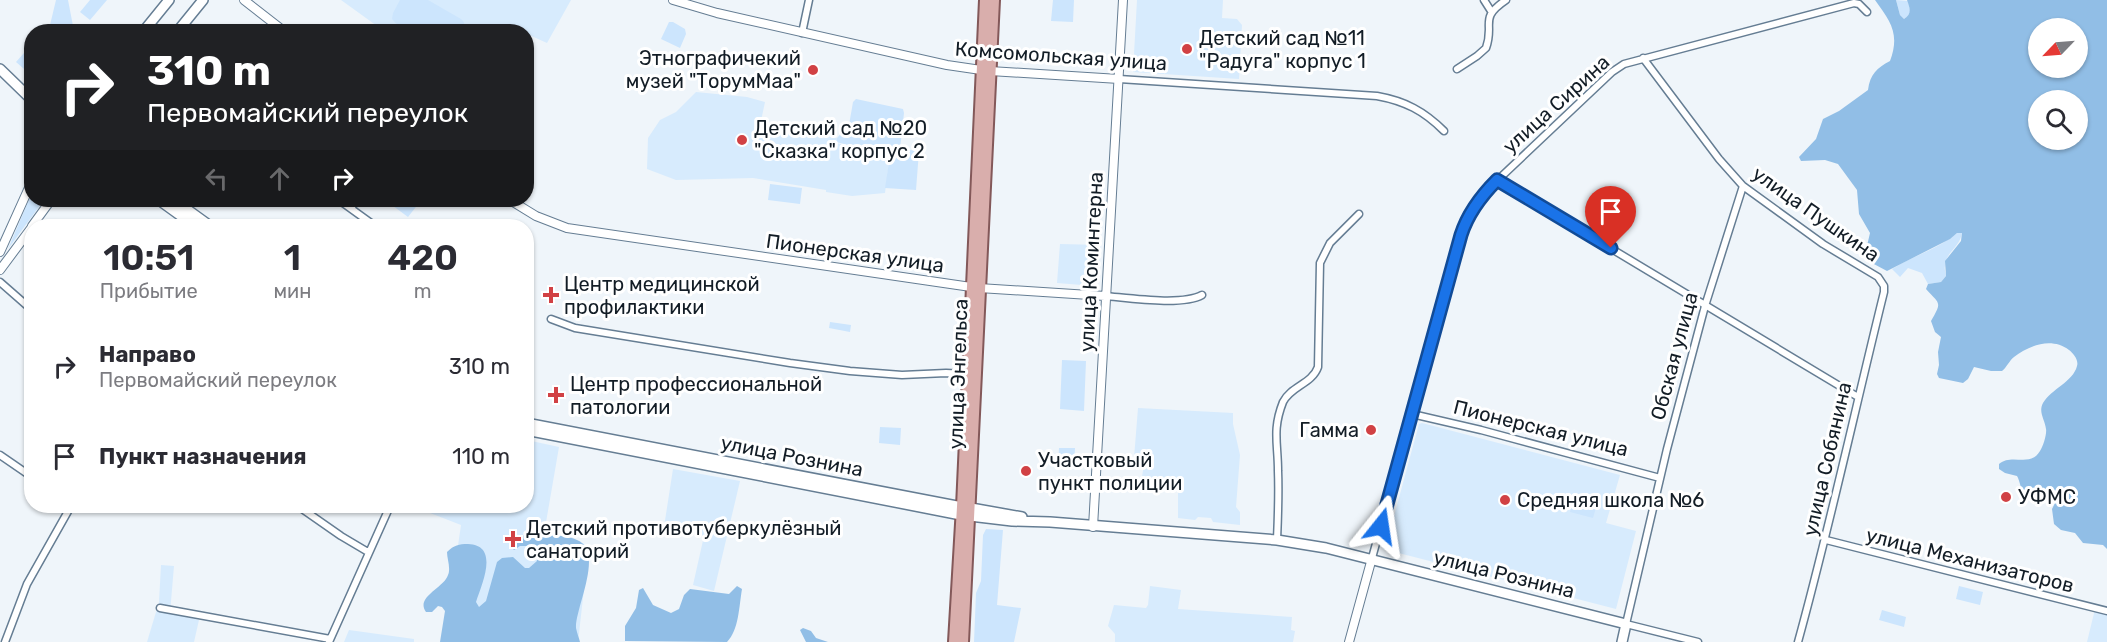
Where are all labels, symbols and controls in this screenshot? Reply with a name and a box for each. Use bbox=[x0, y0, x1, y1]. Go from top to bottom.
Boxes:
north arrow bbox=[2028, 18, 2088, 78]
map controls bbox=[2028, 18, 2088, 150]
place label: Детский сад №11 "Радуга" корпус 1 bbox=[1199, 26, 1366, 73]
street label: Комсомольская улица bbox=[954, 37, 1168, 75]
marker: Детский сад №11 "Радуга" корпус 1 bbox=[1180, 42, 1194, 56]
text: 310 m bbox=[147, 46, 271, 96]
place label: Этнографичекий музей "ТорумМаа" bbox=[626, 46, 801, 93]
icon: right bbox=[48, 48, 126, 126]
street label: улица Сирина bbox=[1498, 50, 1614, 158]
marker: Этнографичекий музей "ТорумМаа" bbox=[806, 63, 820, 77]
button: search bbox=[2028, 90, 2088, 150]
text: Первомайский переулок bbox=[147, 97, 468, 129]
place label: Детский сад №20 "Сказка" корпус 2 bbox=[754, 116, 927, 163]
marker: Детский сад №20 "Сказка" корпус 2 bbox=[735, 133, 749, 147]
street label: улица Пушкина bbox=[1748, 161, 1884, 267]
icon: left bbox=[200, 162, 233, 195]
icon: ahead bbox=[263, 162, 296, 195]
icon: right bbox=[326, 162, 359, 195]
street label: улица Коминтерна bbox=[1074, 171, 1108, 353]
pin bbox=[1585, 186, 1636, 248]
icon: arrive bbox=[1594, 195, 1627, 228]
street label: Пионерская улица bbox=[765, 229, 945, 277]
text: 10:51 bbox=[103, 236, 194, 279]
text: 1 bbox=[284, 236, 301, 279]
text: 420 bbox=[387, 236, 458, 279]
place label: Центр медицинской профилактики bbox=[564, 272, 760, 319]
text: Прибытие bbox=[100, 279, 198, 303]
text: мин bbox=[273, 279, 311, 303]
text: m bbox=[414, 279, 432, 303]
marker: Центр медицинской профилактики bbox=[542, 286, 560, 304]
street label: Обская улица bbox=[1645, 289, 1703, 423]
street label: улица Энгельса bbox=[943, 298, 973, 450]
text: Направо bbox=[99, 341, 196, 368]
icon: right bbox=[48, 350, 81, 383]
text: 310 m bbox=[449, 353, 510, 380]
text: Первомайский переулок bbox=[99, 368, 337, 392]
place label: Центр профессиональной патологии bbox=[570, 372, 822, 419]
street label: улица Собянина bbox=[1798, 380, 1856, 538]
marker: Центр профессиональной патологии bbox=[547, 386, 565, 404]
street label: Пионерская улица bbox=[1451, 395, 1631, 461]
place label: Гамма bbox=[1299, 418, 1359, 442]
marker: Гамма bbox=[1364, 423, 1378, 437]
street label: улица Рознина bbox=[719, 430, 865, 482]
icon: arrive bbox=[48, 440, 81, 473]
text: Пункт назначения bbox=[99, 443, 307, 470]
text: 110 m bbox=[452, 443, 510, 470]
place label: Участковый пункт полиции bbox=[1038, 448, 1182, 495]
marker: Участковый пункт полиции bbox=[1019, 464, 1033, 478]
place label: УФМС bbox=[2018, 485, 2076, 509]
place label: Средняя школа №6 bbox=[1517, 488, 1704, 512]
marker: УФМС bbox=[1999, 490, 2013, 504]
marker: Средняя школа №6 bbox=[1498, 493, 1512, 507]
position arrow bbox=[1349, 494, 1413, 558]
place label: Детский противотуберкулёзный санаторий bbox=[526, 516, 842, 563]
street label: улица Механизаторов bbox=[1864, 523, 2076, 597]
marker: Детский противотуберкулёзный санаторий bbox=[504, 530, 522, 548]
street label: улица Рознина bbox=[1431, 545, 1577, 603]

